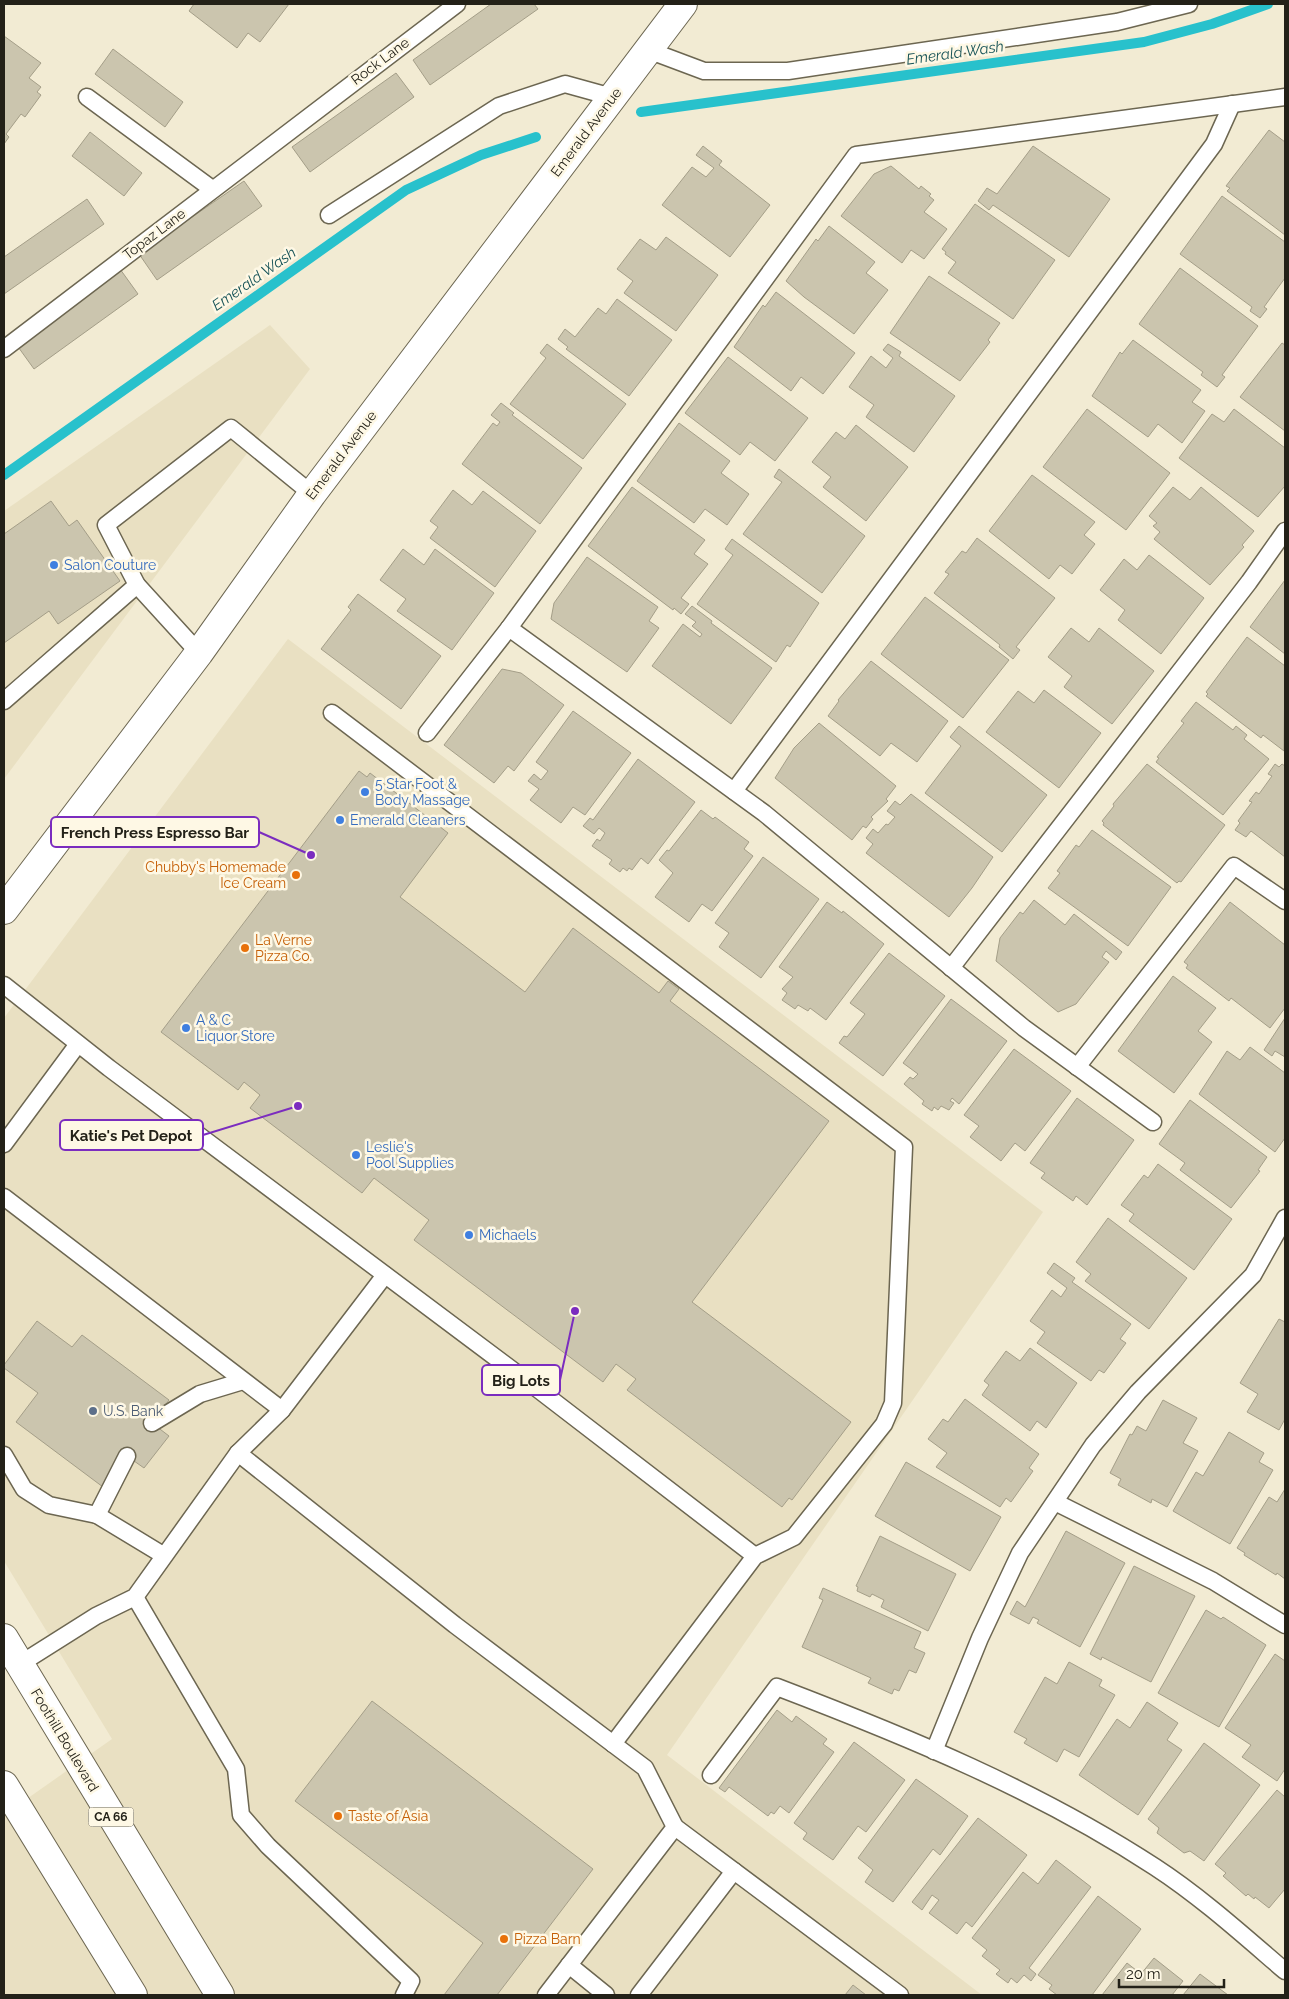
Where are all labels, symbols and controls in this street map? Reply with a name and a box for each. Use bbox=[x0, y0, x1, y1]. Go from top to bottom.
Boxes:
street label: Rock Lane bbox=[348, 34, 412, 88]
water label: Emerald Wash bbox=[905, 37, 1005, 69]
street label: Emerald Avenue bbox=[547, 85, 625, 179]
street label: Topaz Lane bbox=[120, 205, 188, 263]
water label: Emerald Wash bbox=[209, 243, 299, 315]
street label: Emerald Avenue bbox=[302, 408, 380, 502]
place label: Salon Couture bbox=[64, 557, 156, 573]
marker: Salon Couture bbox=[48, 559, 60, 571]
place label: 5 Star Foot & Body Massage bbox=[375, 776, 470, 808]
marker: 5 Star Foot & Body Massage bbox=[359, 786, 371, 798]
place label: Emerald Cleaners bbox=[350, 812, 466, 828]
marker: Emerald Cleaners bbox=[334, 814, 346, 826]
callout: French Press Espresso Bar bbox=[51, 817, 259, 847]
text: French Press Espresso Bar bbox=[61, 824, 249, 842]
place label: Chubby's Homemade Ice Cream bbox=[145, 859, 286, 891]
marker: Chubby's Homemade Ice Cream bbox=[290, 869, 302, 881]
place label: La Verne Pizza Co. bbox=[255, 932, 312, 964]
marker: La Verne Pizza Co. bbox=[239, 942, 251, 954]
place label: A & C Liquor Store bbox=[196, 1012, 275, 1044]
marker: A & C Liquor Store bbox=[180, 1022, 192, 1034]
callout: Katie's Pet Depot bbox=[60, 1120, 203, 1150]
text: Katie's Pet Depot bbox=[70, 1127, 193, 1145]
place label: Leslie's Pool Supplies bbox=[366, 1139, 454, 1171]
marker: Leslie's Pool Supplies bbox=[350, 1149, 362, 1161]
place label: Michaels bbox=[479, 1227, 537, 1243]
marker: Michaels bbox=[463, 1229, 475, 1241]
callout: Big Lots bbox=[482, 1365, 560, 1395]
text: Big Lots bbox=[492, 1372, 550, 1390]
place label: U.S. Bank bbox=[103, 1403, 164, 1419]
marker: U.S. Bank bbox=[87, 1405, 99, 1417]
street label: Foothill Boulevard bbox=[28, 1686, 102, 1794]
road number: CA 66 bbox=[88, 1808, 134, 1826]
place label: Taste of Asia bbox=[348, 1808, 428, 1824]
marker: Taste of Asia bbox=[332, 1810, 344, 1822]
place label: Pizza Barn bbox=[514, 1931, 581, 1947]
marker: Pizza Barn bbox=[498, 1933, 510, 1945]
scale bar bbox=[1119, 1956, 1224, 1988]
text: 20 m bbox=[1126, 1965, 1161, 1983]

